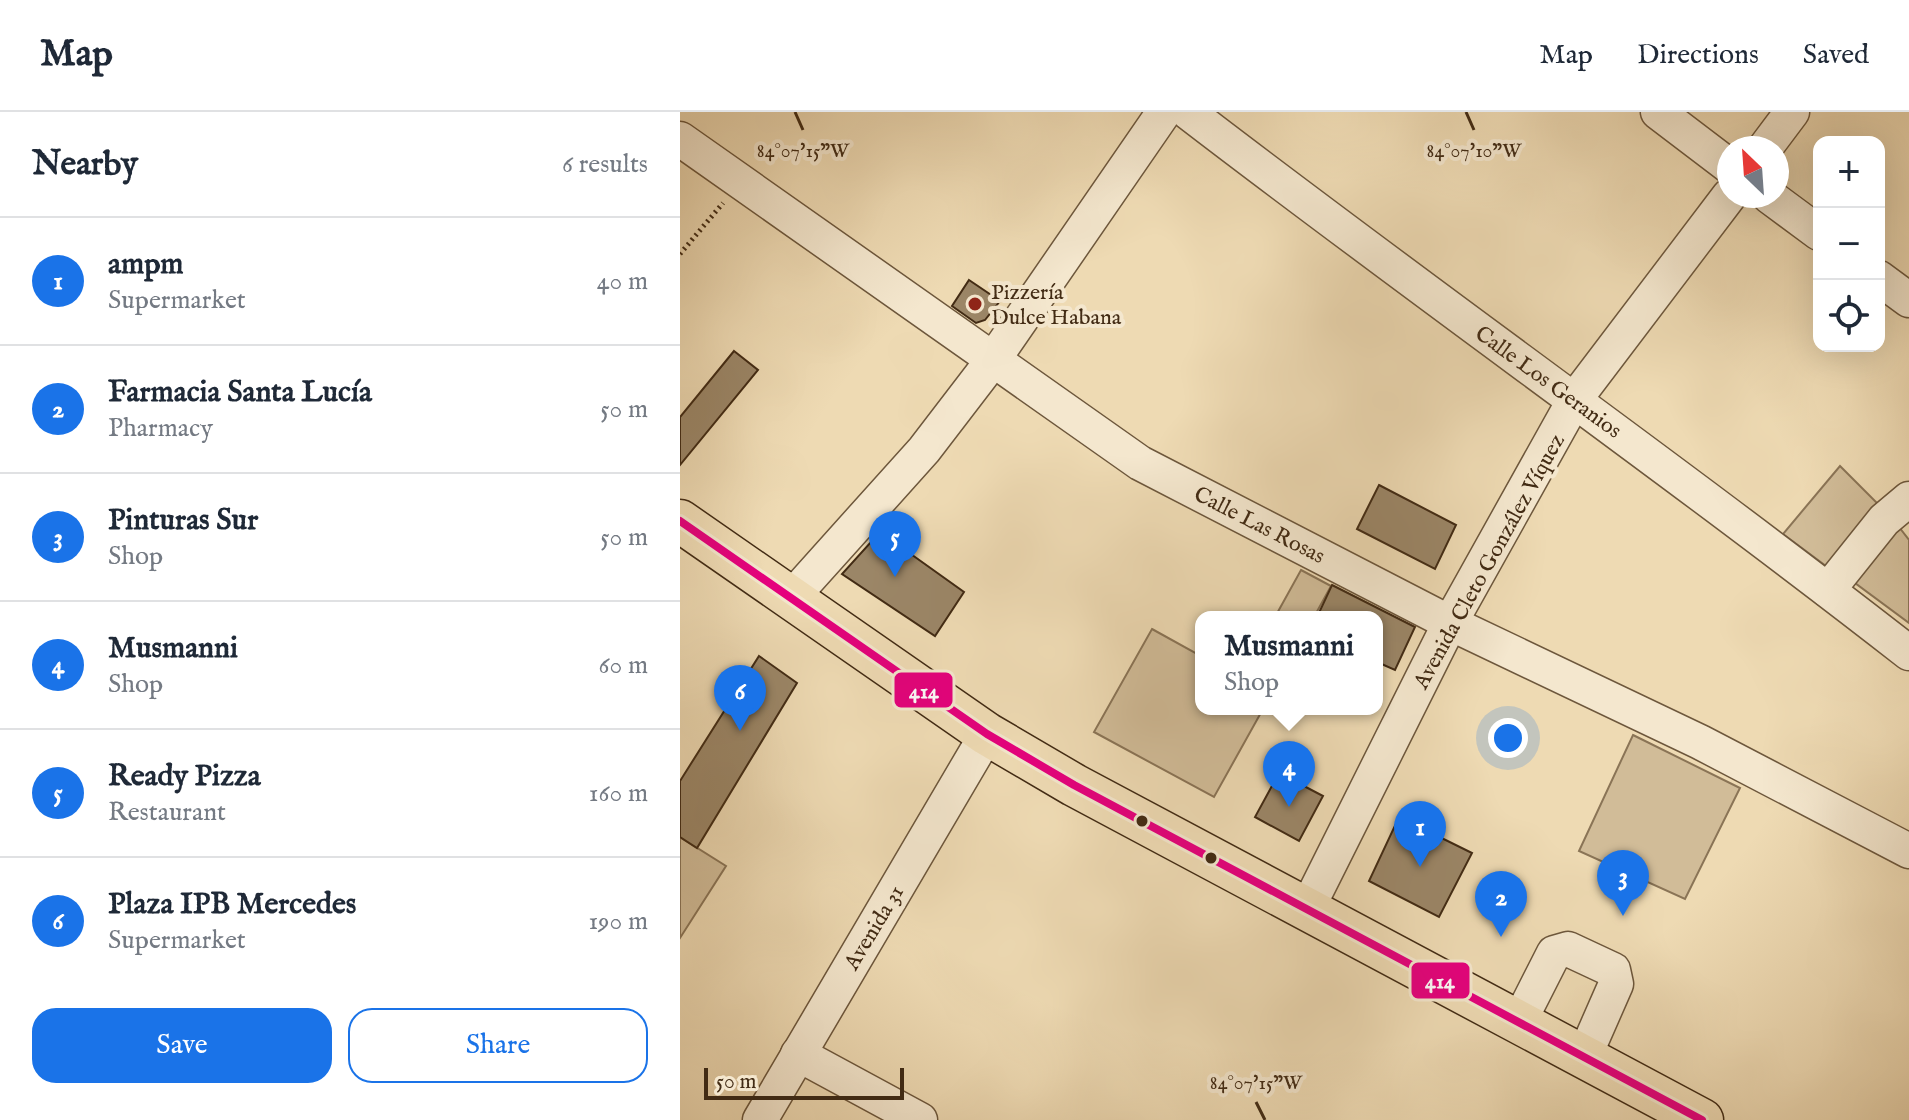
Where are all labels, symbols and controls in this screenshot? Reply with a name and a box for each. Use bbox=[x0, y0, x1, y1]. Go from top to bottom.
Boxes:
text: Map bbox=[40, 31, 113, 79]
text: Map bbox=[1539, 38, 1593, 73]
text: Directions bbox=[1637, 38, 1759, 73]
text: Saved bbox=[1803, 38, 1869, 73]
north arrow bbox=[1717, 136, 1789, 208]
map controls bbox=[1813, 136, 1885, 352]
button: + bbox=[1813, 136, 1885, 208]
text: 84°07'15"W bbox=[757, 139, 850, 164]
text: 84°07'10"W bbox=[1427, 139, 1522, 164]
text: Nearby bbox=[32, 143, 138, 186]
text: 6 results bbox=[562, 148, 648, 181]
button: − bbox=[1813, 208, 1885, 280]
text: ampm bbox=[108, 246, 183, 284]
text: 1 bbox=[53, 265, 63, 298]
text: 40 m bbox=[597, 265, 648, 298]
place label: Pizzería Dulce Habana bbox=[991, 279, 1122, 332]
button: locate bbox=[1813, 280, 1885, 352]
text: Supermarket bbox=[108, 284, 246, 317]
marker: Pizzería Dulce Habana bbox=[966, 295, 984, 313]
street label: Calle Los Geranios bbox=[1469, 320, 1627, 445]
text: Farmacia Santa Lucía bbox=[108, 374, 372, 412]
text: 2 bbox=[52, 393, 64, 426]
text: 50 m bbox=[600, 393, 648, 426]
text: Pharmacy bbox=[108, 412, 213, 445]
street label: Avenida Cleto González Víquez bbox=[1407, 429, 1572, 695]
street label: Calle Las Rosas bbox=[1189, 481, 1329, 571]
text: Pinturas Sur bbox=[108, 502, 258, 540]
pin: 5 bbox=[869, 511, 921, 577]
text: 3 bbox=[53, 521, 63, 554]
text: 50 m bbox=[600, 521, 648, 554]
text: Shop bbox=[108, 540, 163, 573]
popup bbox=[1195, 611, 1383, 715]
text: Musmanni bbox=[1224, 628, 1354, 666]
text: Musmanni bbox=[108, 630, 238, 668]
text: 4 bbox=[52, 649, 64, 682]
text: 60 m bbox=[599, 649, 648, 682]
pin: 6 bbox=[714, 665, 766, 731]
text: Shop bbox=[1224, 666, 1279, 699]
text: Shop bbox=[108, 668, 163, 701]
line badge: 414 bbox=[893, 671, 954, 709]
text: 414 bbox=[909, 678, 940, 706]
your location bbox=[1488, 718, 1528, 758]
pin: 4 bbox=[1263, 741, 1315, 807]
text: Ready Pizza bbox=[108, 758, 261, 796]
text: 5 bbox=[53, 777, 63, 810]
text: 160 m bbox=[589, 777, 648, 810]
text: Restaurant bbox=[108, 796, 226, 829]
pin: 1 bbox=[1394, 801, 1446, 867]
unlabelled marker bbox=[1134, 813, 1150, 829]
unlabelled marker bbox=[1203, 850, 1219, 866]
pin: 3 bbox=[1597, 850, 1649, 916]
pin: 2 bbox=[1475, 871, 1527, 937]
street label: Avenida 31 bbox=[838, 880, 911, 976]
text: Plaza IPB Mercedes bbox=[108, 886, 356, 924]
text: 6 bbox=[53, 905, 63, 938]
text: 190 m bbox=[588, 905, 648, 938]
text: Supermarket bbox=[108, 924, 246, 957]
line badge: 414 bbox=[1410, 961, 1471, 1000]
text: 414 bbox=[1425, 968, 1456, 996]
button: Save bbox=[32, 1008, 332, 1083]
button: Share bbox=[348, 1008, 648, 1083]
scale bar bbox=[704, 1064, 904, 1100]
text: 50 m bbox=[716, 1068, 757, 1096]
text: 84°07'15"W bbox=[1210, 1071, 1303, 1096]

